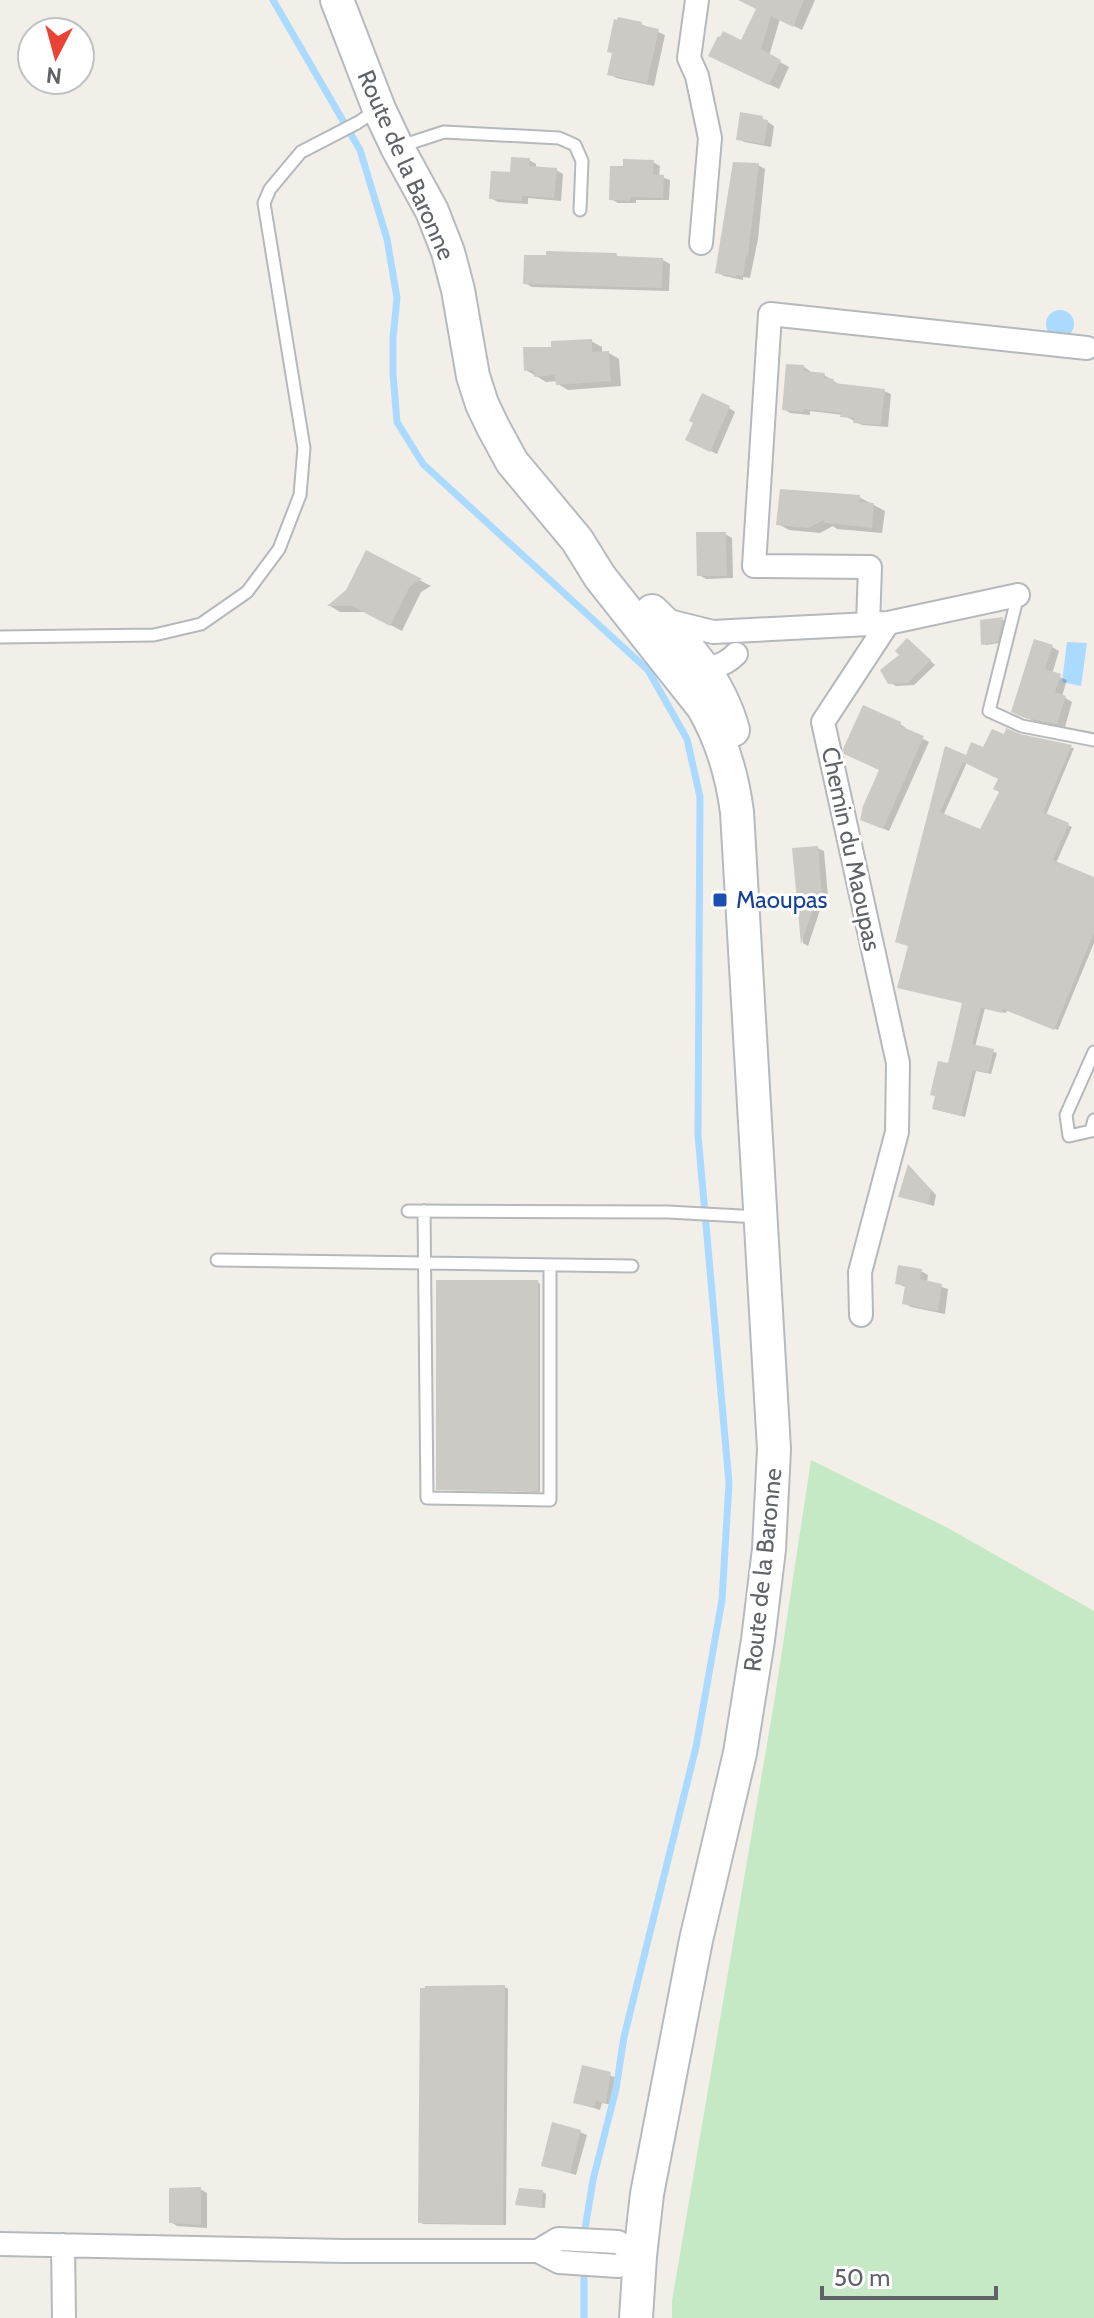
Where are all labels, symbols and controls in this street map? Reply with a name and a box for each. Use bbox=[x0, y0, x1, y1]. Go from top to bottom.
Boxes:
north arrow bbox=[16, 16, 96, 96]
text: N bbox=[45, 61, 63, 90]
street label: Route de la Baronne bbox=[352, 65, 461, 264]
street label: Chemin du Maoupas bbox=[816, 744, 887, 954]
place label: Maoupas bbox=[736, 885, 828, 914]
marker: Maoupas bbox=[711, 891, 729, 909]
street label: Route de la Baronne bbox=[737, 1467, 788, 1673]
scale bar bbox=[822, 2250, 996, 2300]
text: 50 m bbox=[834, 2263, 890, 2292]

